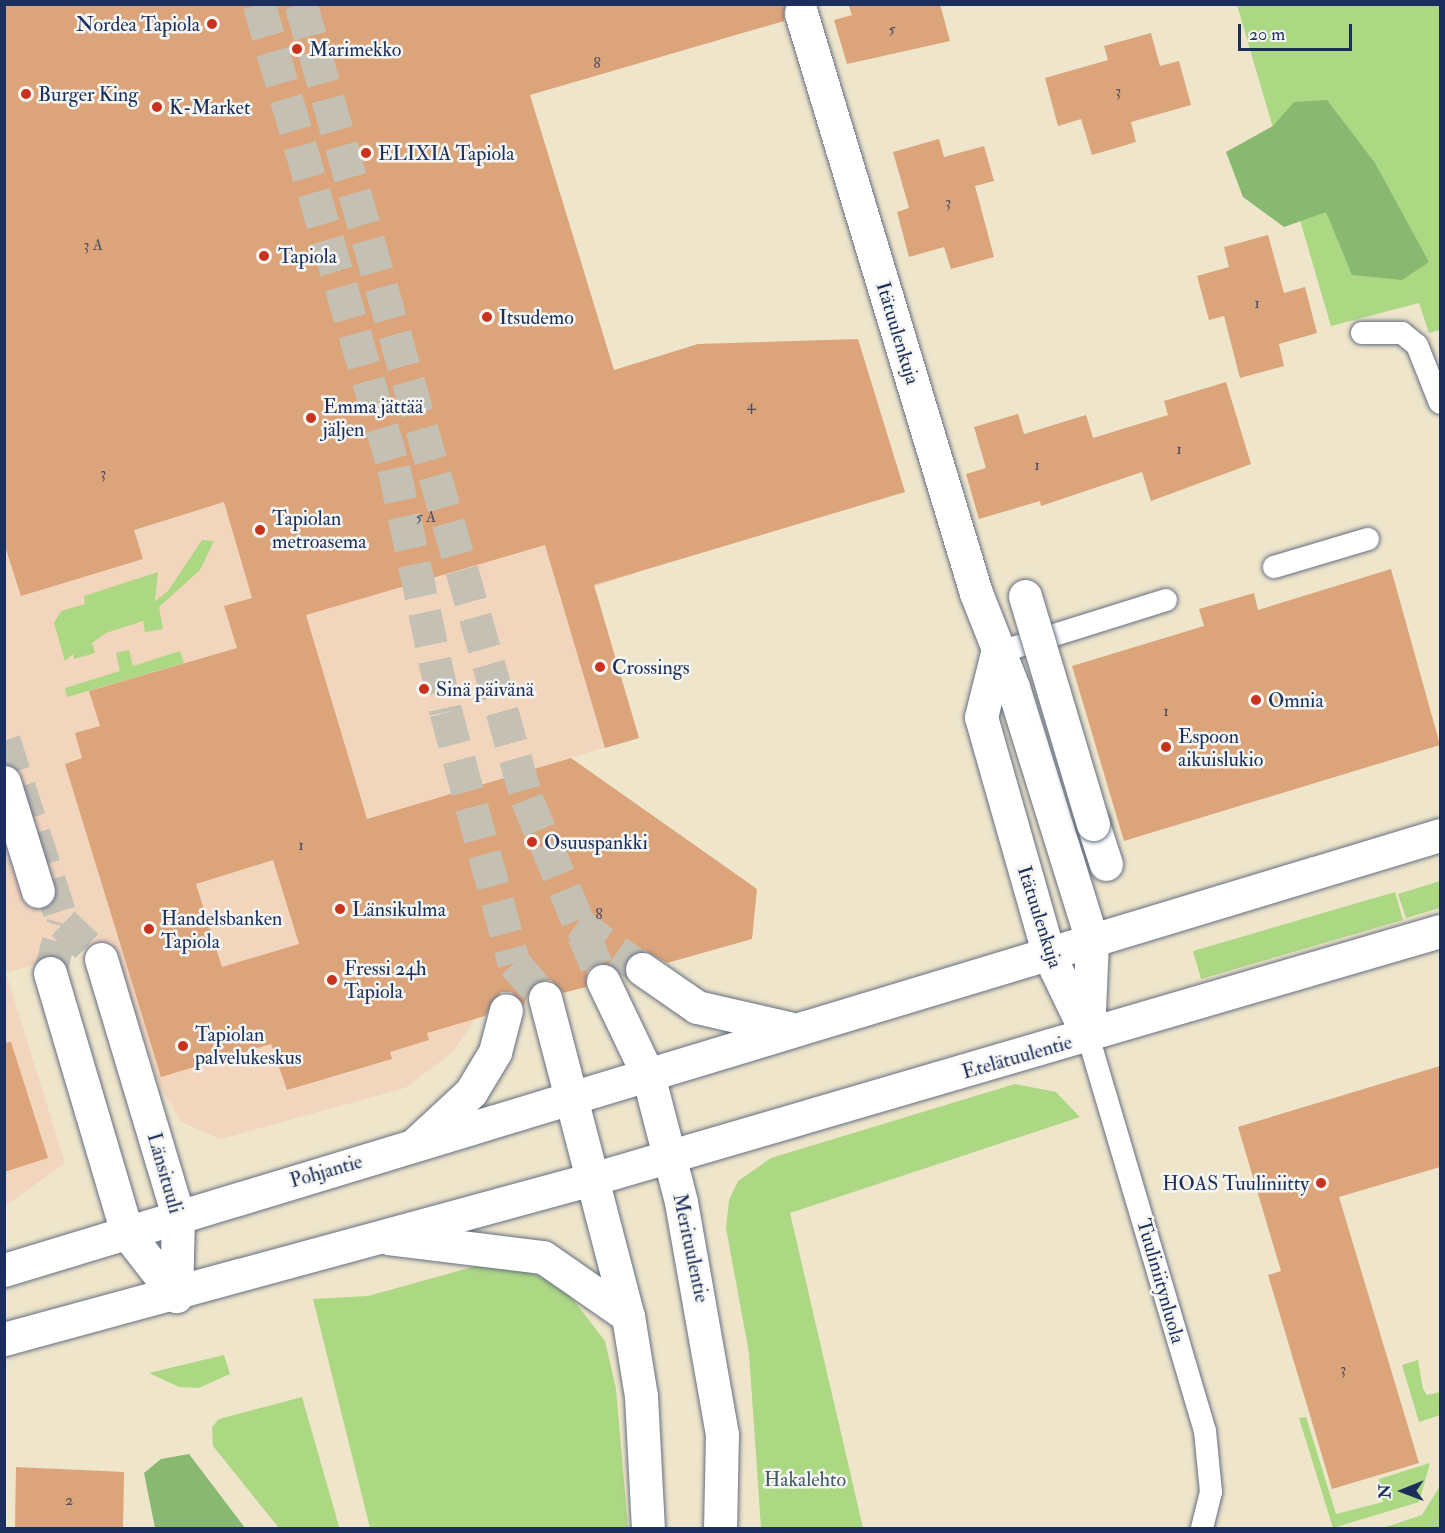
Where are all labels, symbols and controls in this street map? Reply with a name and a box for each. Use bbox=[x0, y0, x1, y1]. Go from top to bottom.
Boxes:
place label: Nordea Tapiola bbox=[76, 12, 200, 36]
scale bar bbox=[1241, 12, 1355, 50]
marker: Nordea Tapiola bbox=[205, 17, 219, 31]
house number: 5 bbox=[888, 19, 896, 39]
text: 20 m bbox=[1249, 23, 1285, 46]
place label: Marimekko bbox=[309, 37, 401, 61]
marker: Marimekko bbox=[290, 42, 304, 56]
house number: 8 bbox=[593, 53, 601, 73]
house number: 3 bbox=[1115, 81, 1121, 101]
place label: Burger King bbox=[38, 82, 138, 106]
marker: Burger King bbox=[19, 87, 33, 101]
place label: K-Market bbox=[169, 95, 250, 119]
marker: K-Market bbox=[150, 100, 164, 114]
place label: ELIXIA Tapiola bbox=[378, 141, 514, 165]
marker: ELIXIA Tapiola bbox=[359, 146, 373, 160]
house number: 3 bbox=[945, 192, 951, 212]
house number: 3 A bbox=[83, 235, 103, 255]
place label: Tapiola bbox=[278, 244, 337, 268]
marker: Tapiola bbox=[255, 247, 273, 265]
street label: Itätuulenkuja bbox=[871, 279, 925, 387]
house number: 1 bbox=[1254, 293, 1260, 313]
place label: Itsudemo bbox=[499, 305, 574, 329]
marker: Itsudemo bbox=[480, 310, 494, 324]
place label: Emma jättää jäljen bbox=[323, 394, 423, 441]
house number: 4 bbox=[747, 395, 755, 415]
marker: Emma jättää jäljen bbox=[304, 411, 318, 425]
house number: 1 bbox=[1176, 439, 1182, 459]
house number: 1 bbox=[1034, 455, 1040, 475]
house number: 3 bbox=[100, 463, 106, 483]
place label: Tapiolan metroasema bbox=[272, 506, 366, 553]
house number: 5 A bbox=[416, 507, 436, 527]
marker: Tapiolan metroasema bbox=[253, 523, 267, 537]
place label: Crossings bbox=[612, 655, 690, 679]
marker: Crossings bbox=[593, 660, 607, 674]
place label: Sinä päivänä bbox=[436, 677, 534, 701]
marker: Sinä päivänä bbox=[417, 682, 431, 696]
place label: Omnia bbox=[1268, 688, 1324, 712]
marker: Omnia bbox=[1249, 693, 1263, 707]
house number: 1 bbox=[1163, 701, 1169, 721]
place label: Espoon aikuislukio bbox=[1178, 724, 1263, 771]
marker: Espoon aikuislukio bbox=[1159, 740, 1173, 754]
place label: Osuuspankki bbox=[544, 830, 648, 854]
house number: 1 bbox=[298, 835, 304, 855]
marker: Osuuspankki bbox=[525, 835, 539, 849]
street label: Itätuulenkuja bbox=[1012, 863, 1068, 971]
place label: Länsikulma bbox=[352, 897, 446, 921]
marker: Länsikulma bbox=[333, 902, 347, 916]
house number: 8 bbox=[595, 904, 603, 924]
place label: Handelsbanken Tapiola bbox=[161, 906, 282, 953]
marker: Handelsbanken Tapiola bbox=[142, 922, 156, 936]
place label: Fressi 24h Tapiola bbox=[344, 957, 426, 1004]
marker: Fressi 24h Tapiola bbox=[325, 973, 339, 987]
place label: Tapiolan palvelukeskus bbox=[195, 1022, 302, 1069]
street label: Etelätuulentie bbox=[959, 1030, 1075, 1084]
marker: Tapiolan palvelukeskus bbox=[176, 1039, 190, 1053]
street label: Länsituuli bbox=[142, 1130, 188, 1216]
street label: Pohjantie bbox=[287, 1149, 365, 1193]
place label: HOAS Tuuliniitty bbox=[1162, 1171, 1309, 1195]
marker: HOAS Tuuliniitty bbox=[1314, 1176, 1328, 1190]
street label: Merituulentie bbox=[668, 1191, 714, 1305]
street label: Tuuliniitynluola bbox=[1132, 1216, 1190, 1346]
house number: 3 bbox=[1340, 1359, 1346, 1379]
north arrow bbox=[1373, 1461, 1433, 1521]
park label: Hakalehto bbox=[764, 1467, 846, 1491]
text: N bbox=[1375, 1484, 1395, 1499]
house number: 2 bbox=[65, 1490, 73, 1510]

